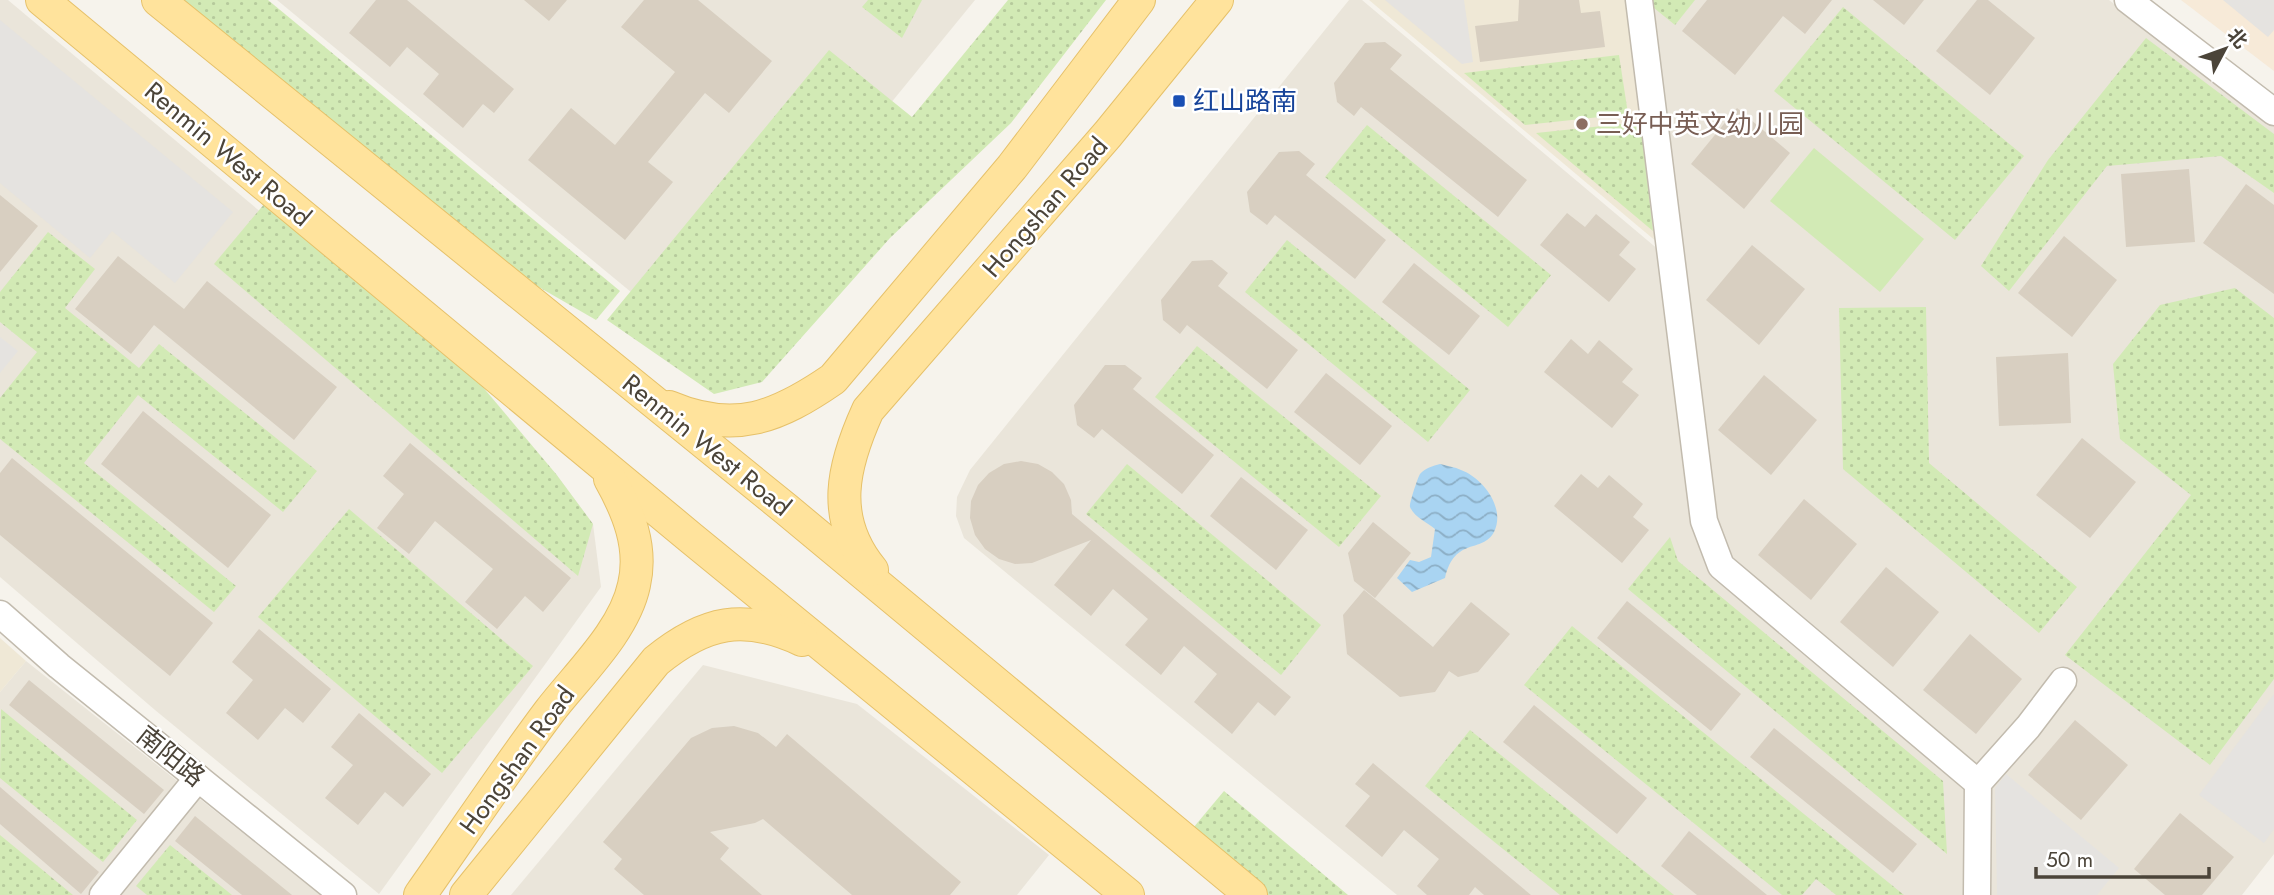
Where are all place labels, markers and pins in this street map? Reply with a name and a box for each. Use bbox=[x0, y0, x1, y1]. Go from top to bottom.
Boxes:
place label: 红山路南 bbox=[1193, 82, 1297, 120]
marker: 红山路南 bbox=[1171, 93, 1187, 109]
place label: 三好中英文幼儿园 bbox=[1596, 105, 1804, 143]
marker: 三好中英文幼儿园 bbox=[1574, 116, 1590, 132]

